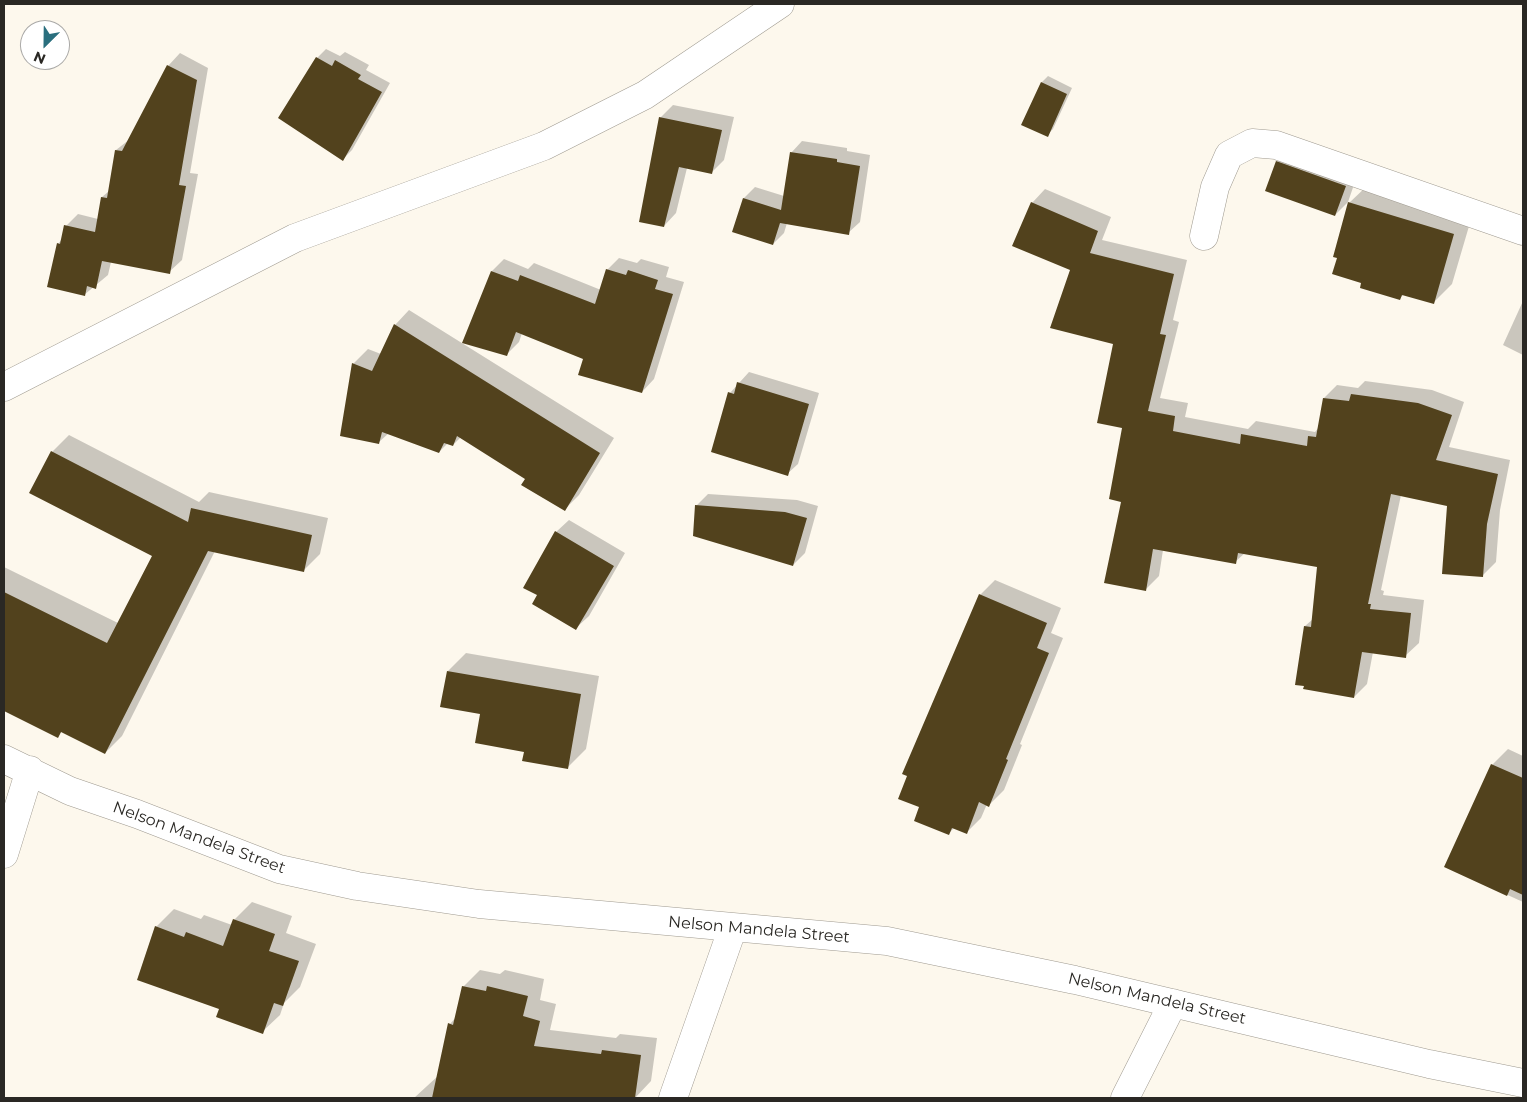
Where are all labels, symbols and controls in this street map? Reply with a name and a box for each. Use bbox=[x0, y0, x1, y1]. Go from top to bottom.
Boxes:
north arrow bbox=[20, 20, 70, 70]
text: N bbox=[31, 47, 48, 68]
street label: Nelson Mandela Street bbox=[110, 798, 288, 878]
street label: Nelson Mandela Street bbox=[667, 912, 851, 948]
street label: Nelson Mandela Street bbox=[1066, 969, 1248, 1029]

